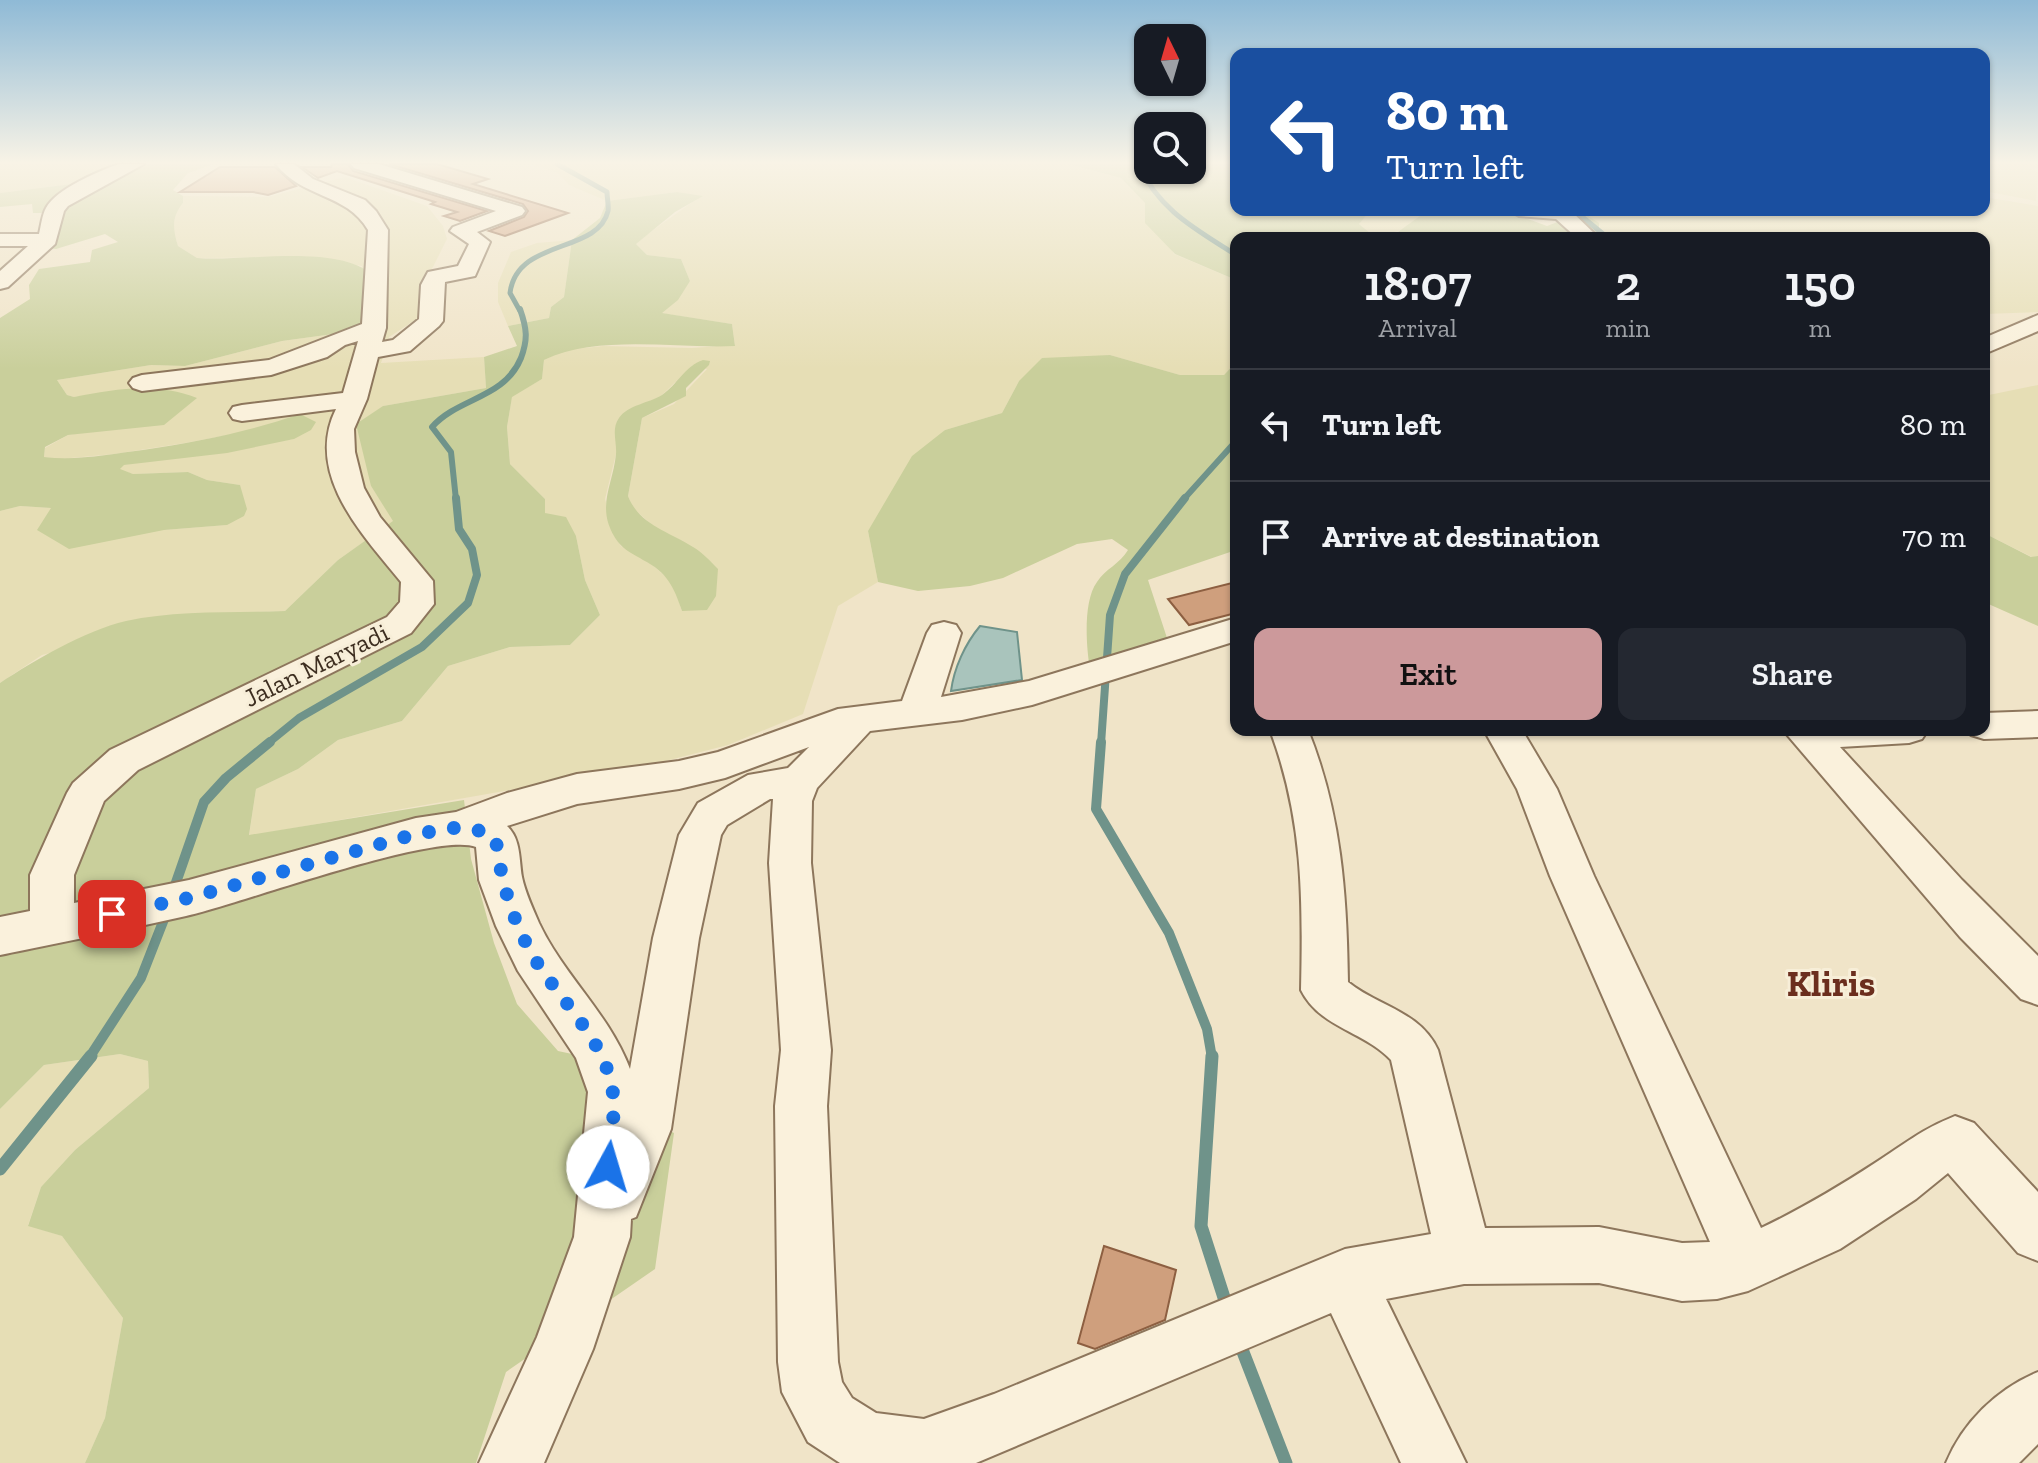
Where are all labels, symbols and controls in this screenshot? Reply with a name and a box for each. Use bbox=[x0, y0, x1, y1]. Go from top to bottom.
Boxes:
north arrow bbox=[1134, 24, 1206, 96]
map controls bbox=[1134, 24, 1206, 184]
text: 80 m bbox=[1386, 77, 1508, 144]
icon: left bbox=[1254, 80, 1358, 184]
button: search bbox=[1134, 112, 1206, 184]
text: Turn left bbox=[1386, 145, 1524, 188]
text: 18:07 bbox=[1364, 255, 1471, 312]
text: 2 bbox=[1615, 255, 1641, 312]
text: 150 bbox=[1784, 255, 1856, 312]
text: Arrival bbox=[1379, 312, 1457, 344]
text: min bbox=[1606, 312, 1650, 344]
text: m bbox=[1809, 312, 1831, 344]
icon: left bbox=[1254, 403, 1298, 447]
text: Turn left bbox=[1322, 407, 1441, 443]
text: 80 m bbox=[1900, 407, 1966, 443]
icon: arrive bbox=[1254, 515, 1298, 559]
text: Arrive at destination bbox=[1322, 519, 1599, 555]
text: 70 m bbox=[1902, 519, 1966, 555]
street label: Jalan Maryadi bbox=[238, 616, 394, 714]
button: Exit bbox=[1254, 628, 1602, 720]
button: Share bbox=[1618, 628, 1966, 720]
pin bbox=[78, 880, 146, 948]
icon: arrive bbox=[90, 892, 134, 936]
district label: Kliris bbox=[1787, 962, 1875, 1005]
position arrow bbox=[566, 1125, 650, 1209]

